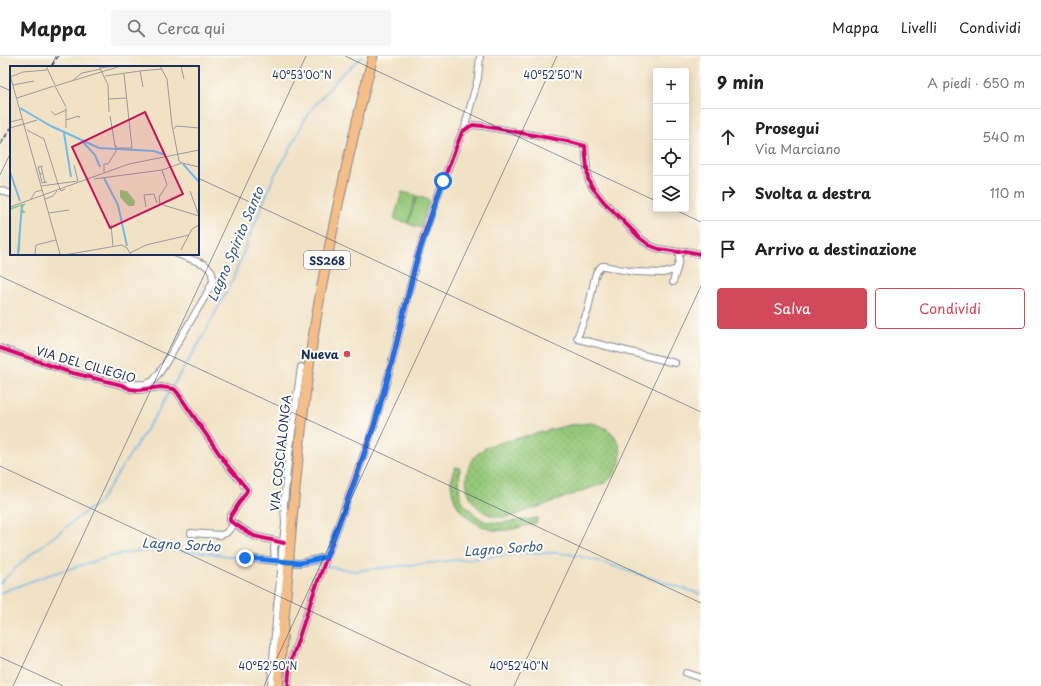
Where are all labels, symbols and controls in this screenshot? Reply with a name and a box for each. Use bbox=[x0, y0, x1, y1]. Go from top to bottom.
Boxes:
search box bbox=[111, 10, 391, 46]
text: Mappa bbox=[20, 14, 87, 42]
text: Cerca qui bbox=[157, 16, 225, 39]
icon: search bbox=[125, 17, 147, 39]
text: Mappa bbox=[832, 17, 879, 38]
text: Livelli bbox=[901, 17, 937, 38]
text: Condividi bbox=[959, 17, 1021, 38]
inset map bbox=[10, 66, 199, 255]
text: 40°53'00"N bbox=[272, 67, 332, 82]
text: 40°52'50"N bbox=[524, 67, 583, 82]
map controls bbox=[653, 68, 689, 212]
button: + bbox=[653, 68, 689, 104]
text: 9 min bbox=[717, 69, 764, 95]
text: A piedi · 650 m bbox=[927, 73, 1025, 92]
button: − bbox=[653, 104, 689, 140]
text: Prosegui bbox=[755, 116, 819, 139]
icon: ahead bbox=[717, 126, 739, 148]
text: 540 m bbox=[982, 127, 1025, 146]
text: Via Marciano bbox=[755, 139, 840, 158]
button: locate bbox=[653, 140, 689, 176]
route start bbox=[434, 172, 452, 190]
button: layers bbox=[653, 176, 689, 212]
text: Svolta a destra bbox=[755, 181, 871, 204]
icon: right bbox=[717, 182, 739, 204]
water label: Lagno Spirito Santo bbox=[202, 183, 268, 304]
text: 110 m bbox=[990, 183, 1025, 202]
text: Arrivo a destinazione bbox=[755, 237, 917, 260]
icon: arrive bbox=[717, 238, 739, 260]
road number: SS268 bbox=[304, 251, 350, 269]
button: Salva bbox=[717, 288, 867, 329]
button: Condividi bbox=[875, 288, 1025, 329]
street label: VIA DEL CILIEGIO bbox=[34, 341, 138, 387]
place label: Nueva bbox=[301, 345, 340, 363]
marker: Nueva bbox=[342, 349, 352, 359]
street label: VIA COSCIALONGA bbox=[265, 394, 295, 512]
water label: Lagno Sorbo bbox=[141, 532, 221, 556]
water label: Lagno Sorbo bbox=[463, 536, 544, 560]
route end bbox=[236, 549, 254, 567]
text: 40°52'50"N bbox=[239, 658, 298, 673]
text: 40°52'40"N bbox=[490, 658, 549, 673]

